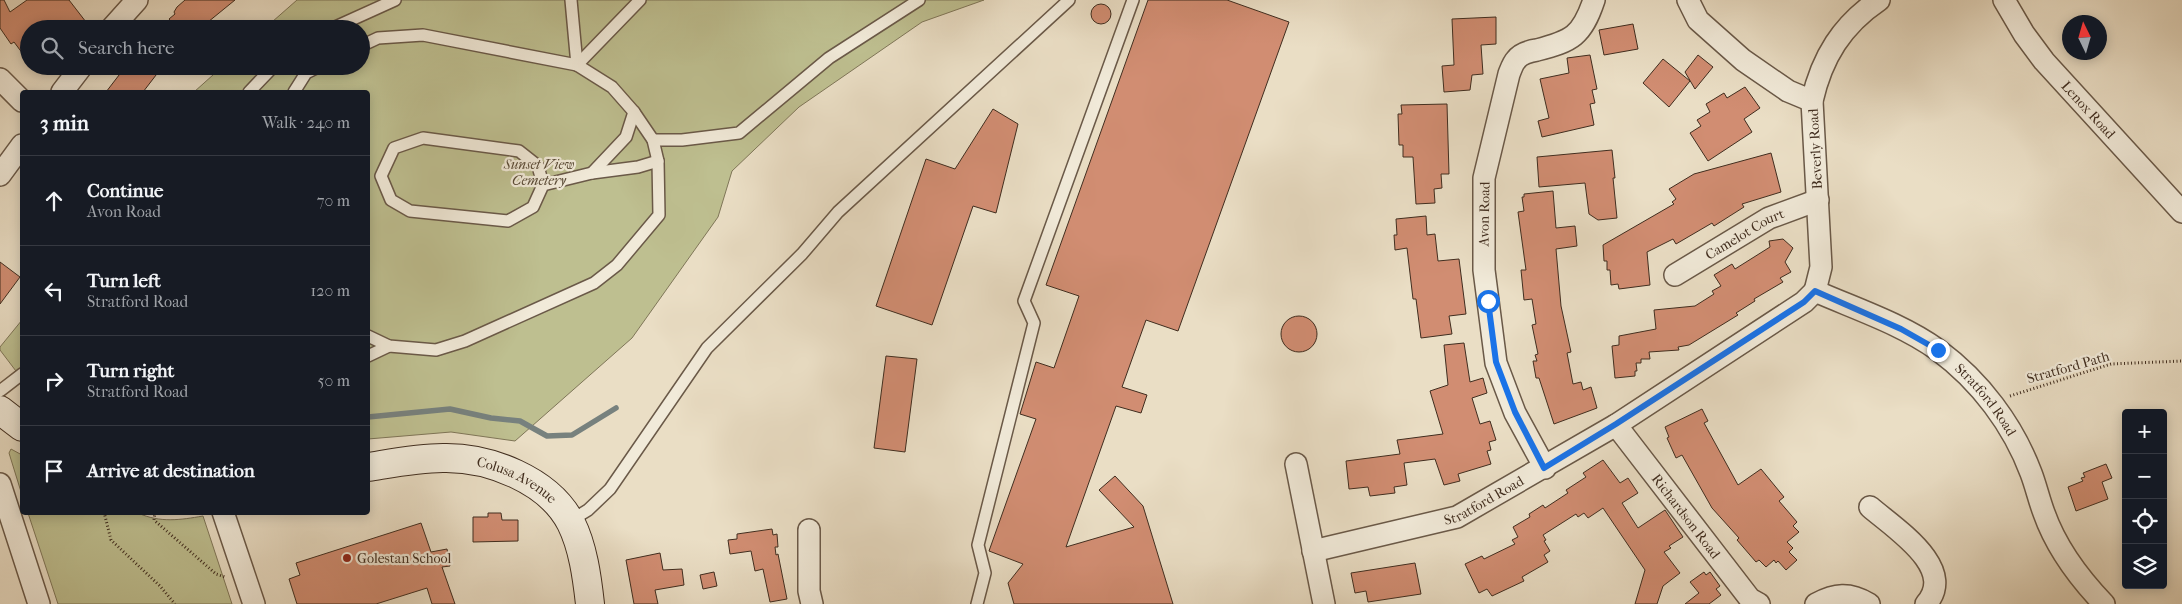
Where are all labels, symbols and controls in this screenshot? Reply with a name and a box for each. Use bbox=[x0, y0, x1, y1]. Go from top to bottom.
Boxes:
north arrow bbox=[2062, 15, 2107, 60]
search box bbox=[20, 20, 370, 75]
icon: search bbox=[38, 34, 66, 62]
text: Search here bbox=[78, 37, 174, 59]
street label: Lenox Road bbox=[2058, 78, 2119, 143]
street label: Beverly Road bbox=[1805, 108, 1826, 190]
text: 3 min bbox=[40, 111, 89, 135]
text: Walk · 240 m bbox=[262, 113, 350, 132]
park label: Sunset View Cemetery bbox=[503, 156, 574, 189]
text: Continue bbox=[87, 180, 163, 202]
street label: Avon Road bbox=[1475, 181, 1494, 248]
icon: ahead bbox=[40, 187, 68, 215]
text: 70 m bbox=[317, 191, 350, 210]
text: Avon Road bbox=[87, 202, 161, 221]
street label: Camelot Court bbox=[1702, 205, 1787, 264]
text: Turn left bbox=[87, 270, 161, 292]
icon: left bbox=[40, 277, 68, 305]
text: 120 m bbox=[311, 281, 350, 300]
route start bbox=[1477, 290, 1500, 313]
text: Stratford Road bbox=[87, 292, 188, 311]
route end bbox=[1927, 339, 1950, 362]
street label: Stratford Path bbox=[2025, 348, 2112, 387]
text: Turn right bbox=[87, 360, 174, 382]
street label: Stratford Road bbox=[1951, 360, 2020, 439]
icon: right bbox=[40, 367, 68, 395]
text: 50 m bbox=[318, 371, 350, 390]
text: Stratford Road bbox=[87, 382, 188, 401]
map controls bbox=[2122, 409, 2167, 589]
button: + bbox=[2122, 409, 2167, 454]
street label: Colusa Avenue bbox=[475, 453, 560, 507]
button: − bbox=[2122, 454, 2167, 499]
icon: arrive bbox=[40, 457, 68, 485]
text: Arrive at destination bbox=[87, 460, 255, 482]
street label: Richardson Road bbox=[1648, 471, 1724, 563]
street label: Stratford Road bbox=[1442, 472, 1527, 529]
button: locate bbox=[2122, 499, 2167, 544]
button: layers bbox=[2122, 544, 2167, 589]
place label: Golestan School bbox=[357, 550, 452, 567]
marker: Golestan School bbox=[341, 552, 353, 564]

